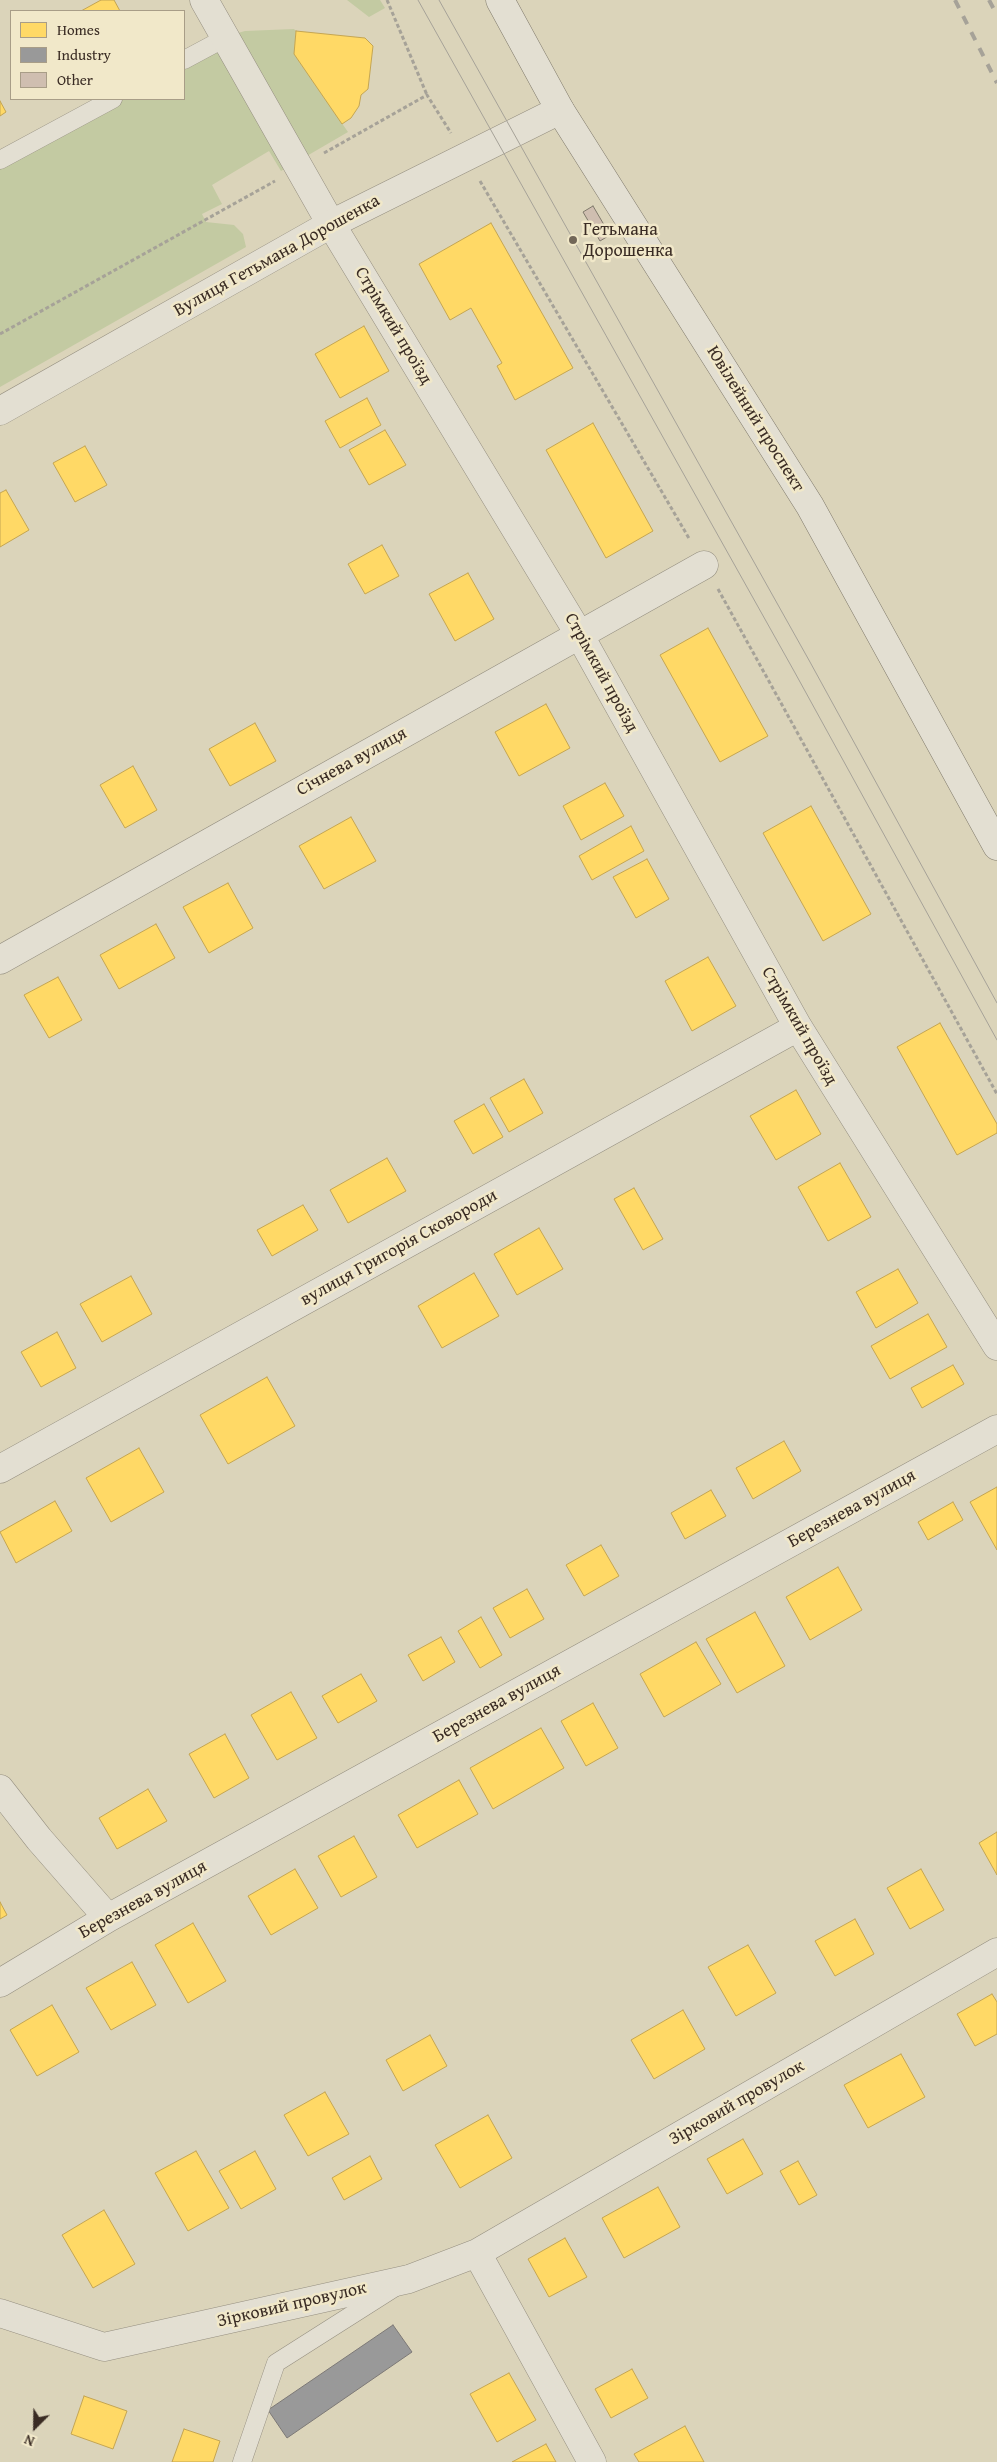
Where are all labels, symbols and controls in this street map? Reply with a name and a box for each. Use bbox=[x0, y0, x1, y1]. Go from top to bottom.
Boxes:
legend bbox=[10, 10, 185, 100]
text: Homes bbox=[57, 19, 100, 40]
text: Industry bbox=[57, 44, 111, 65]
text: Other bbox=[57, 69, 93, 90]
street label: Вулиця Гетьмана Дорошенка bbox=[170, 190, 384, 322]
place label: Гетьмана Дорошенка bbox=[583, 219, 673, 262]
marker: Гетьмана Дорошенка bbox=[567, 234, 579, 246]
street label: Стрімкий проїзд bbox=[349, 263, 437, 389]
street label: Ювілейний проспект bbox=[701, 342, 809, 496]
street label: Стрімкий проїзд bbox=[559, 610, 643, 736]
street label: Січнева вулиця bbox=[293, 723, 411, 801]
street label: Стрімкий проїзд bbox=[756, 963, 842, 1089]
street label: вулиця Григорія Сковороди bbox=[297, 1185, 501, 1311]
street label: Березнева вулиця bbox=[784, 1465, 920, 1553]
street label: Березнева вулиця bbox=[429, 1660, 565, 1748]
street label: Березнева вулиця bbox=[75, 1856, 211, 1944]
street label: Зірковий провулок bbox=[666, 2056, 808, 2150]
street label: Зірковий провулок bbox=[215, 2277, 369, 2333]
north arrow bbox=[10, 2402, 60, 2452]
text: N bbox=[21, 2430, 37, 2452]

